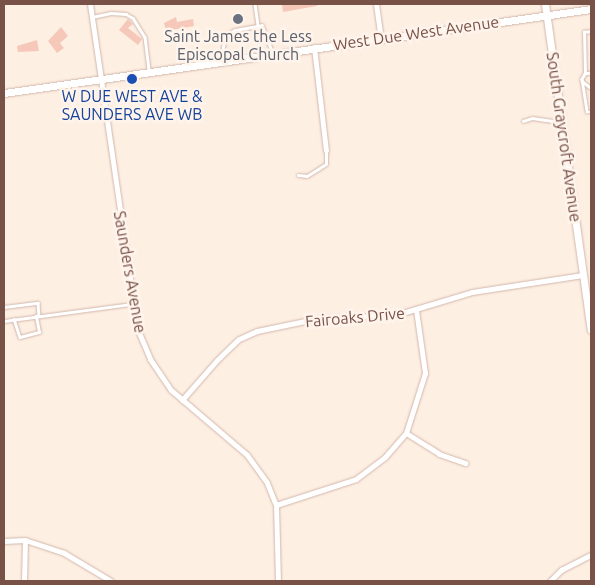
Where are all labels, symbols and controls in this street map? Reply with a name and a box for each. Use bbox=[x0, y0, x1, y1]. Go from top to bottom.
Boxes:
street label: West Due West Avenue bbox=[332, 12, 500, 54]
marker: Saint James the Less Episcopal Church bbox=[232, 13, 244, 25]
place label: Saint James the Less Episcopal Church bbox=[164, 26, 312, 64]
street label: South Graycroft Avenue bbox=[543, 51, 585, 223]
marker: W DUE WEST AVE & SAUNDERS AVE WB bbox=[126, 73, 138, 85]
place label: W DUE WEST AVE & SAUNDERS AVE WB bbox=[62, 86, 202, 124]
street label: Saunders Avenue bbox=[110, 209, 150, 335]
street label: Fairoaks Drive bbox=[304, 303, 406, 331]

